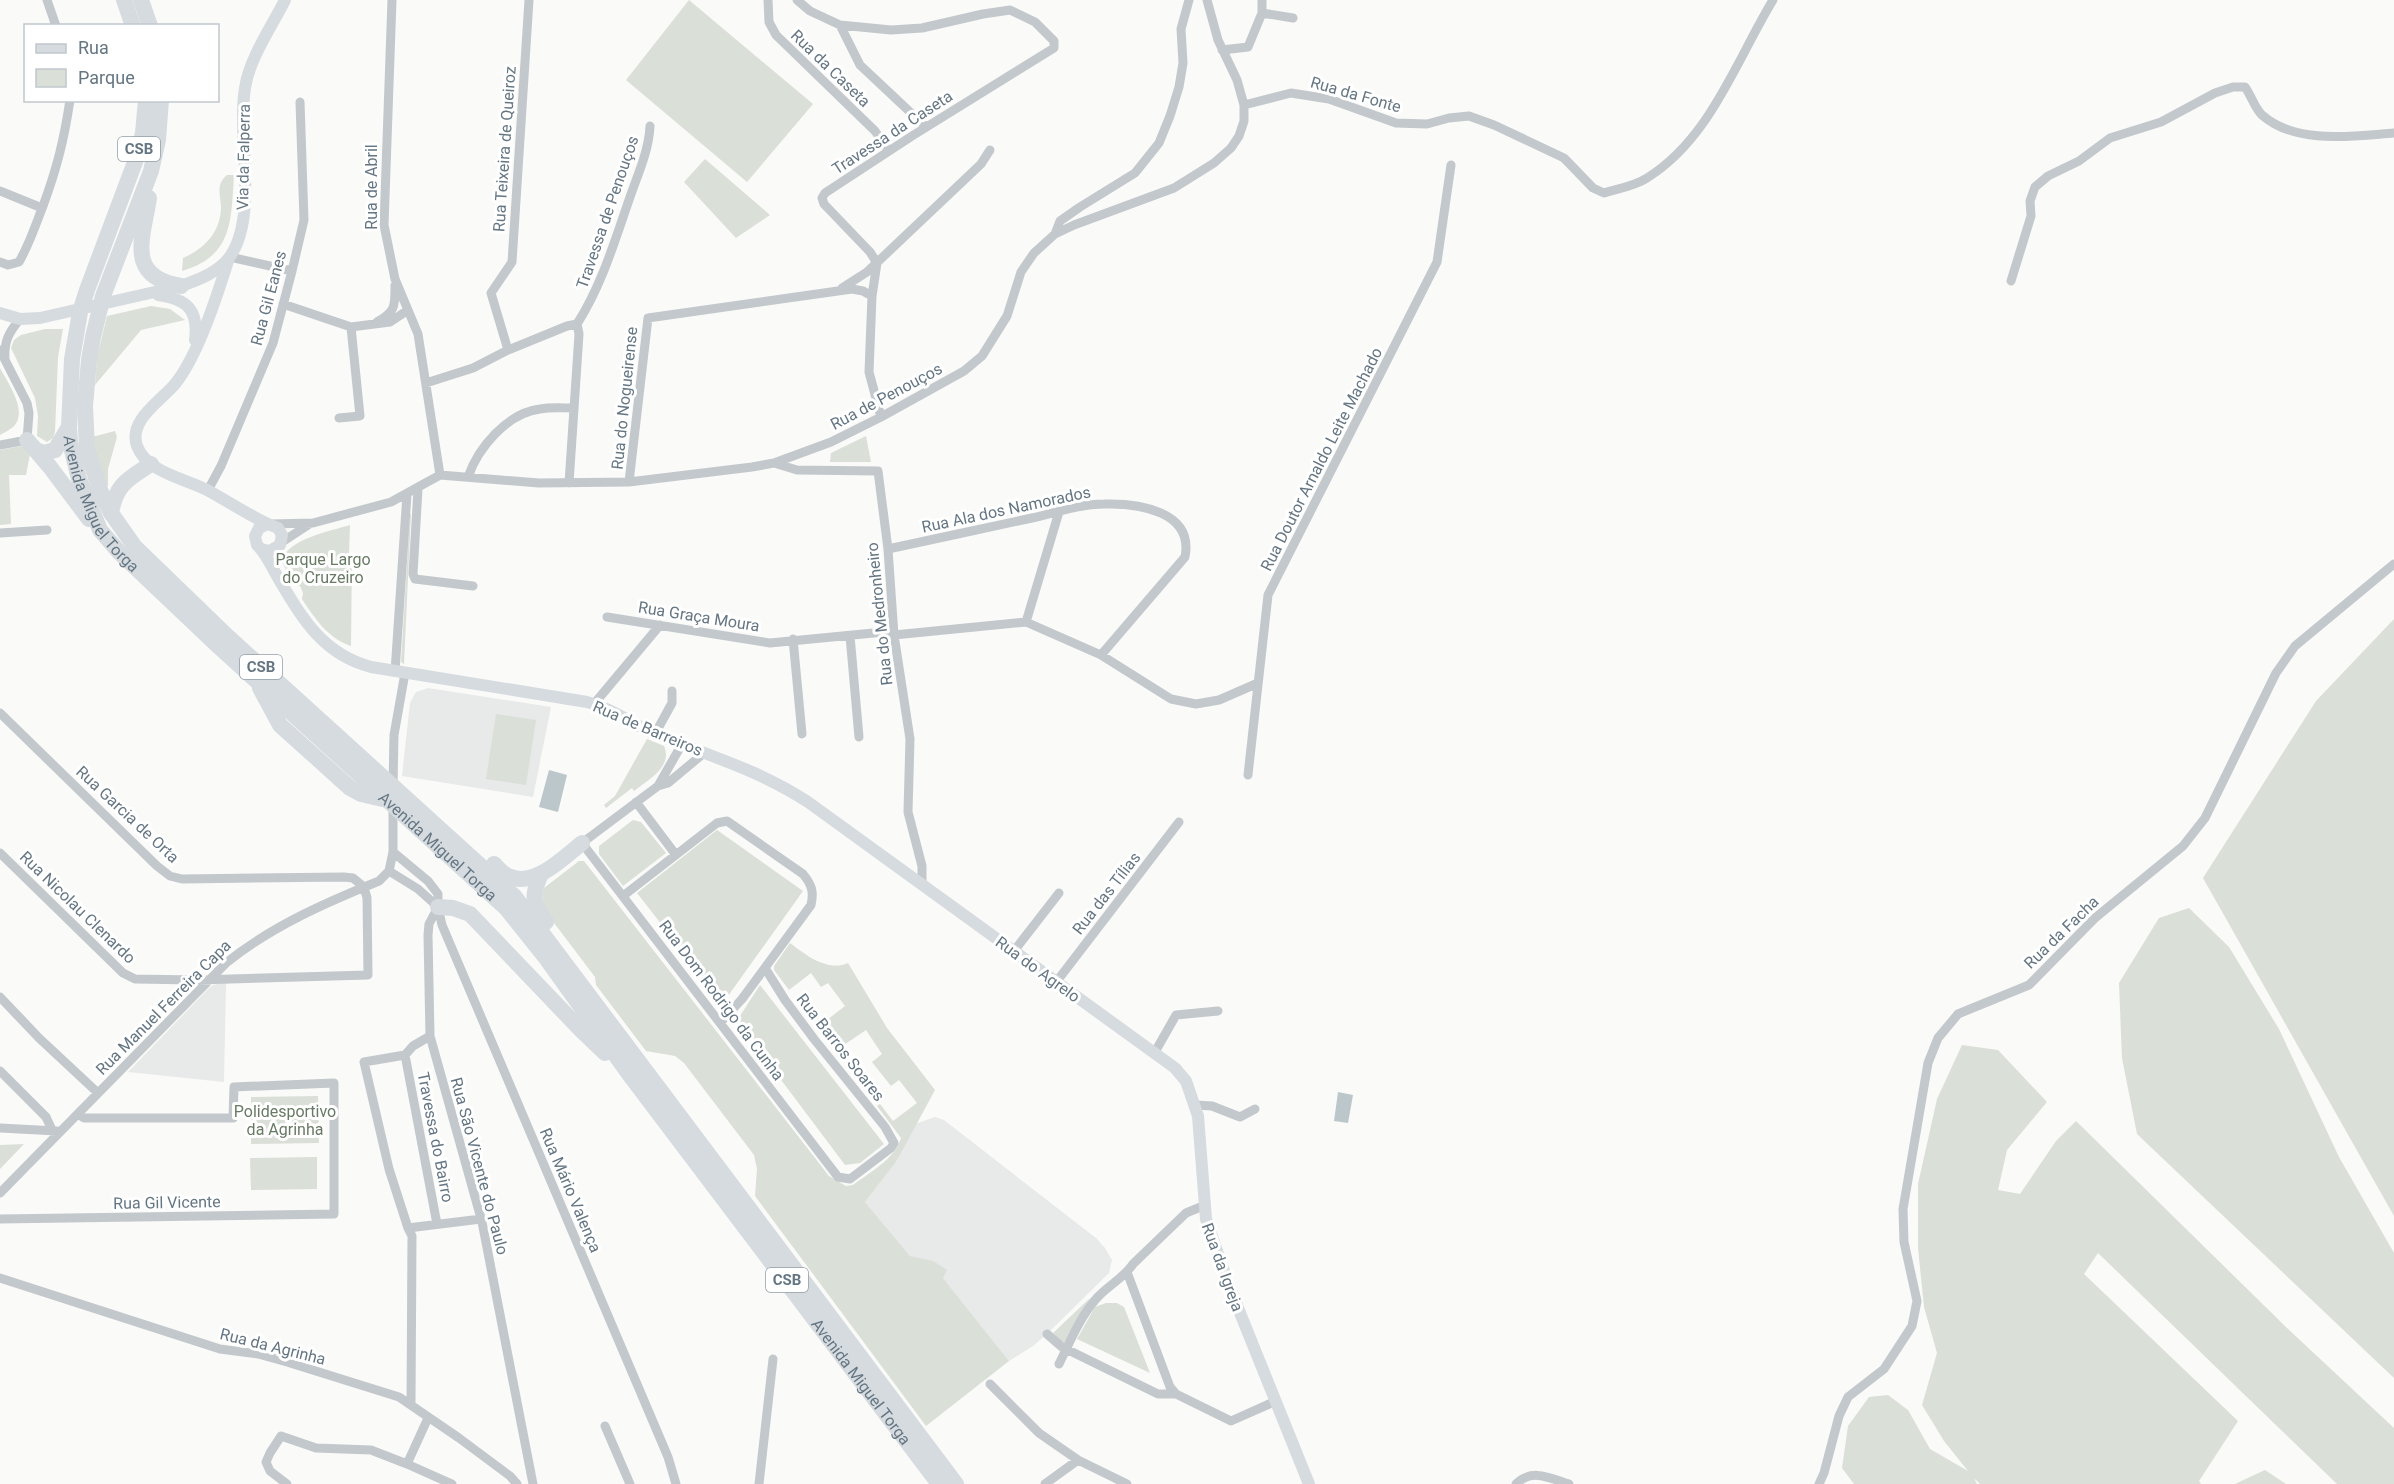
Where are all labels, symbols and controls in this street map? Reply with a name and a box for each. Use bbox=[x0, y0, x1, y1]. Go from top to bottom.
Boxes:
legend bbox=[24, 24, 219, 102]
street label: Rua da Caseta bbox=[787, 26, 874, 111]
text: Rua bbox=[78, 37, 109, 58]
street label: Rua Teixeira de Queiroz bbox=[489, 66, 520, 233]
text: Parque bbox=[78, 67, 135, 88]
street label: Rua da Fonte bbox=[1308, 72, 1403, 116]
street label: Travessa da Caseta bbox=[829, 86, 956, 178]
street label: Via da Falperra bbox=[233, 104, 254, 210]
street label: Travessa de Penouços bbox=[572, 133, 643, 291]
road number: CSB bbox=[118, 137, 160, 161]
street label: Rua de Abril bbox=[362, 144, 381, 230]
street label: Rua Gil Eanes bbox=[247, 249, 290, 348]
street label: Rua do Nogueirense bbox=[608, 326, 641, 470]
street label: Rua Doutor Arnaldo Leite Machado bbox=[1257, 344, 1386, 574]
street label: Rua de Penouços bbox=[827, 359, 945, 434]
street label: Avenida Miguel Torga bbox=[60, 435, 143, 576]
street label: Rua Ala dos Namorados bbox=[920, 482, 1092, 537]
street label: Rua do Medronheiro bbox=[863, 541, 896, 686]
park label: Parque Largo do Cruzeiro bbox=[275, 550, 371, 587]
street label: Rua Graça Moura bbox=[637, 598, 761, 635]
road number: CSB bbox=[240, 655, 282, 679]
street label: Rua de Barreiros bbox=[590, 697, 705, 760]
street label: Rua Garcia de Orta bbox=[72, 762, 183, 867]
street label: Avenida Miguel Torga bbox=[375, 788, 501, 905]
street label: Rua Nicolau Clenardo bbox=[16, 847, 139, 967]
street label: Rua das Tílias bbox=[1068, 848, 1144, 938]
street label: Rua da Facha bbox=[2020, 892, 2103, 973]
street label: Rua Dom Rodrigo da Cunha bbox=[655, 916, 788, 1084]
street label: Rua do Agrelo bbox=[992, 932, 1084, 1006]
street label: Rua Manuel Ferreira Capa bbox=[92, 936, 235, 1079]
street label: Rua Barros Soares bbox=[793, 990, 889, 1105]
street label: Travessa do Bairro bbox=[414, 1070, 457, 1204]
street label: Rua São Vicente do Paulo bbox=[447, 1075, 512, 1257]
park label: Polidesportivo da Agrinha bbox=[234, 1102, 336, 1139]
street label: Rua Mário Valença bbox=[536, 1125, 605, 1255]
street label: Rua Gil Vicente bbox=[113, 1192, 221, 1213]
street label: Rua da Igreja bbox=[1198, 1220, 1247, 1314]
road number: CSB bbox=[766, 1268, 808, 1292]
street label: Avenida Miguel Torga bbox=[807, 1315, 915, 1449]
street label: Rua da Agrinha bbox=[218, 1324, 328, 1369]

